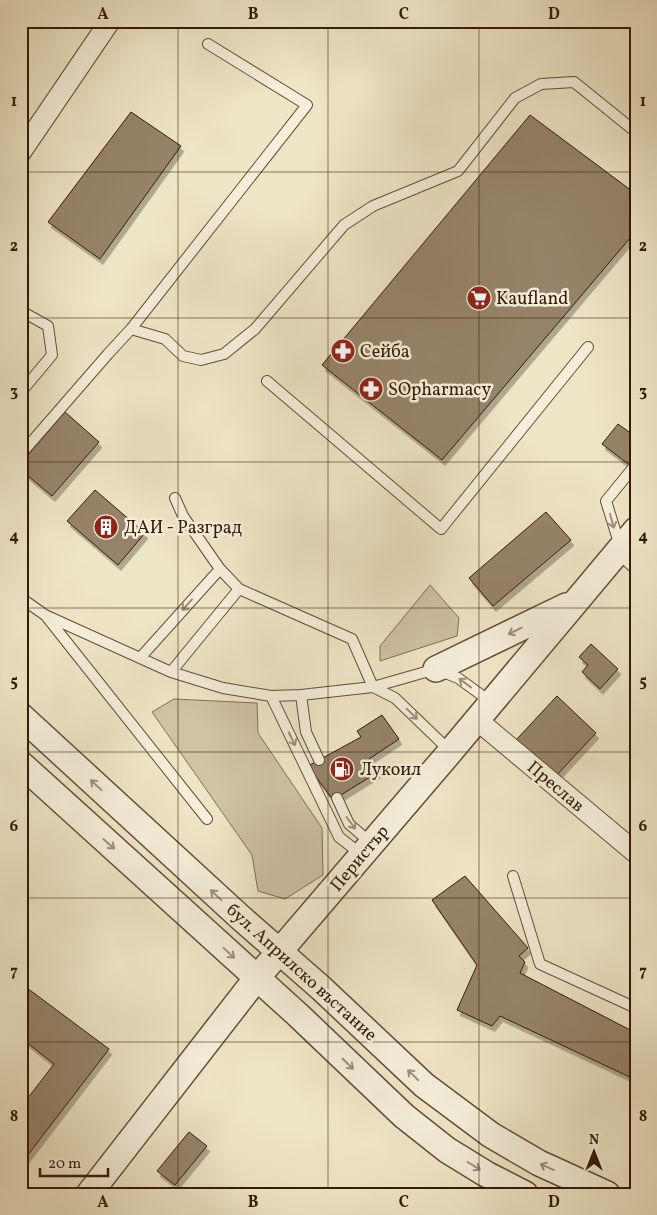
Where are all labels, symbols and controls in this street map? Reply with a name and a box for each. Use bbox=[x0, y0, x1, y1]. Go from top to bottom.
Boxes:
text: A bbox=[97, 4, 109, 26]
text: B bbox=[248, 4, 259, 26]
text: C bbox=[399, 4, 409, 26]
text: D bbox=[548, 4, 560, 26]
text: 1 bbox=[11, 91, 17, 113]
text: 1 bbox=[640, 91, 646, 113]
text: 2 bbox=[10, 236, 18, 258]
text: 2 bbox=[639, 236, 647, 258]
supermarket icon: Kaufland bbox=[466, 285, 492, 311]
place label: Kaufland bbox=[496, 287, 568, 312]
pharmacy icon: Сейба bbox=[330, 338, 356, 364]
place label: Сейба bbox=[360, 340, 410, 365]
pharmacy icon: SOpharmacy bbox=[358, 376, 384, 402]
place label: SOpharmacy bbox=[388, 378, 491, 403]
text: 3 bbox=[10, 381, 18, 403]
text: 3 bbox=[639, 381, 647, 403]
one-way arrow bbox=[608, 513, 618, 529]
building icon: ДАИ - Разград bbox=[93, 514, 119, 540]
place label: ДАИ - Разград bbox=[124, 516, 242, 541]
text: 4 bbox=[9, 526, 19, 548]
text: 4 bbox=[638, 526, 648, 548]
one-way arrow bbox=[182, 598, 193, 611]
one-way arrow bbox=[508, 627, 523, 636]
text: 5 bbox=[10, 671, 18, 693]
text: 5 bbox=[639, 671, 647, 693]
one-way arrow bbox=[458, 678, 472, 688]
one-way arrow bbox=[406, 708, 418, 720]
one-way arrow bbox=[288, 732, 298, 747]
fuel station icon: Лукоил bbox=[329, 756, 355, 782]
street label: Преслав bbox=[521, 756, 589, 819]
place label: Лукоил bbox=[360, 758, 421, 783]
one-way arrow bbox=[90, 779, 103, 791]
text: 6 bbox=[10, 816, 19, 838]
one-way arrow bbox=[346, 816, 356, 830]
text: 6 bbox=[639, 816, 648, 838]
street label: Перистър bbox=[325, 820, 395, 898]
one-way arrow bbox=[103, 838, 116, 850]
one-way arrow bbox=[209, 889, 222, 901]
street label: бул. Априлско въстание bbox=[220, 898, 382, 1048]
one-way arrow bbox=[223, 947, 236, 959]
text: 7 bbox=[10, 961, 18, 983]
text: 7 bbox=[639, 961, 647, 983]
one-way arrow bbox=[342, 1058, 355, 1070]
one-way arrow bbox=[407, 1069, 420, 1081]
text: 8 bbox=[10, 1106, 18, 1128]
text: 8 bbox=[639, 1106, 647, 1128]
north arrow bbox=[570, 1128, 620, 1178]
text: N bbox=[589, 1131, 599, 1150]
scale bar bbox=[40, 1145, 108, 1177]
text: 20 m bbox=[48, 1154, 81, 1175]
one-way arrow bbox=[540, 1161, 555, 1171]
one-way arrow bbox=[466, 1162, 480, 1172]
text: A bbox=[97, 1192, 109, 1214]
text: B bbox=[248, 1192, 259, 1214]
text: C bbox=[399, 1192, 409, 1214]
text: D bbox=[548, 1192, 560, 1214]

